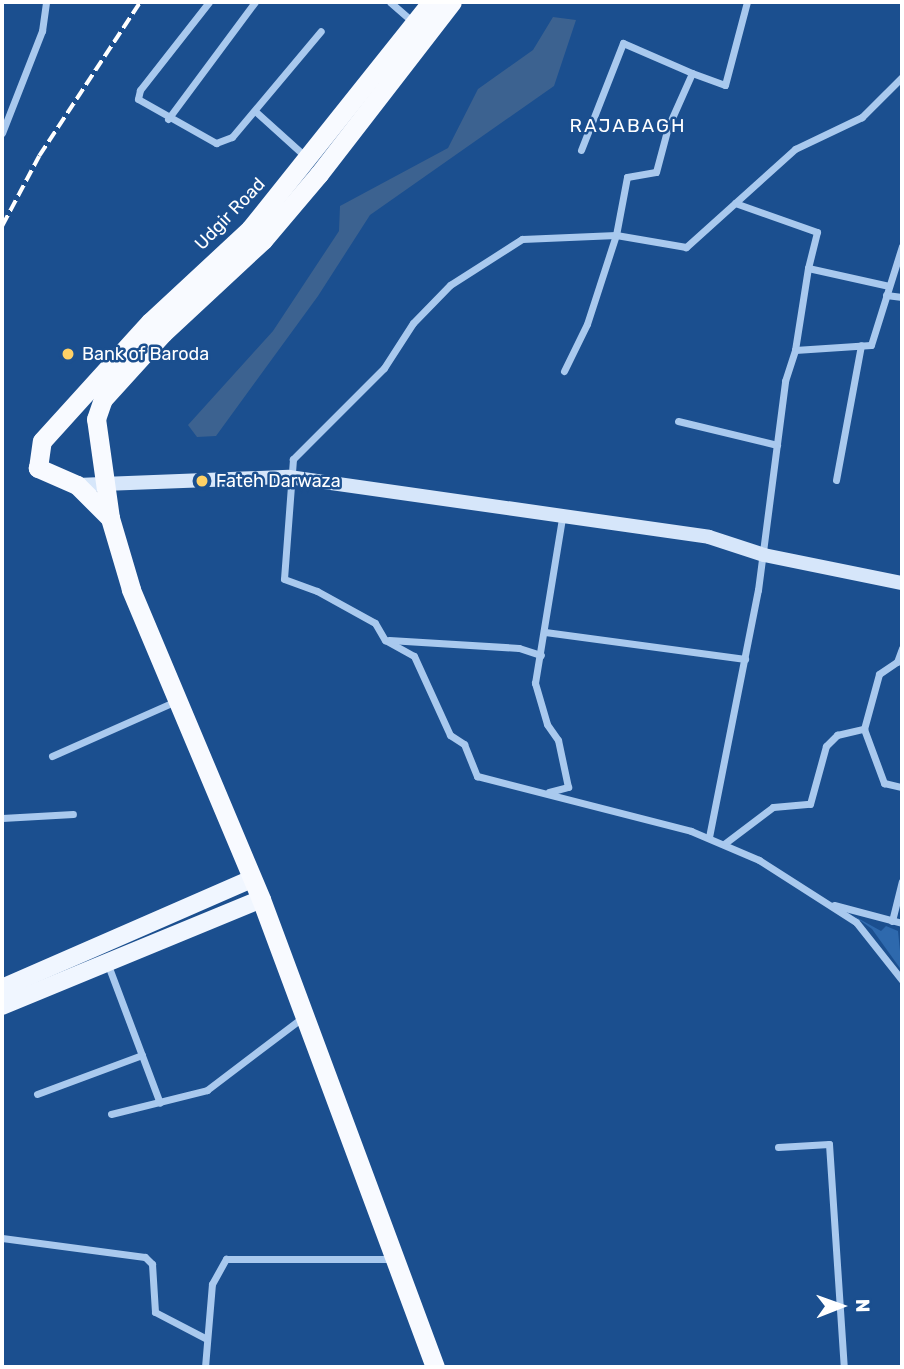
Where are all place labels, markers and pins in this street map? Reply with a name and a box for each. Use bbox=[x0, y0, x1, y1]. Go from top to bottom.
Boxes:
place label: Bank of Baroda bbox=[82, 343, 210, 365]
marker: Bank of Baroda bbox=[60, 346, 76, 362]
place label: Fateh Darwaza bbox=[216, 470, 341, 492]
marker: Fateh Darwaza bbox=[194, 473, 210, 489]

